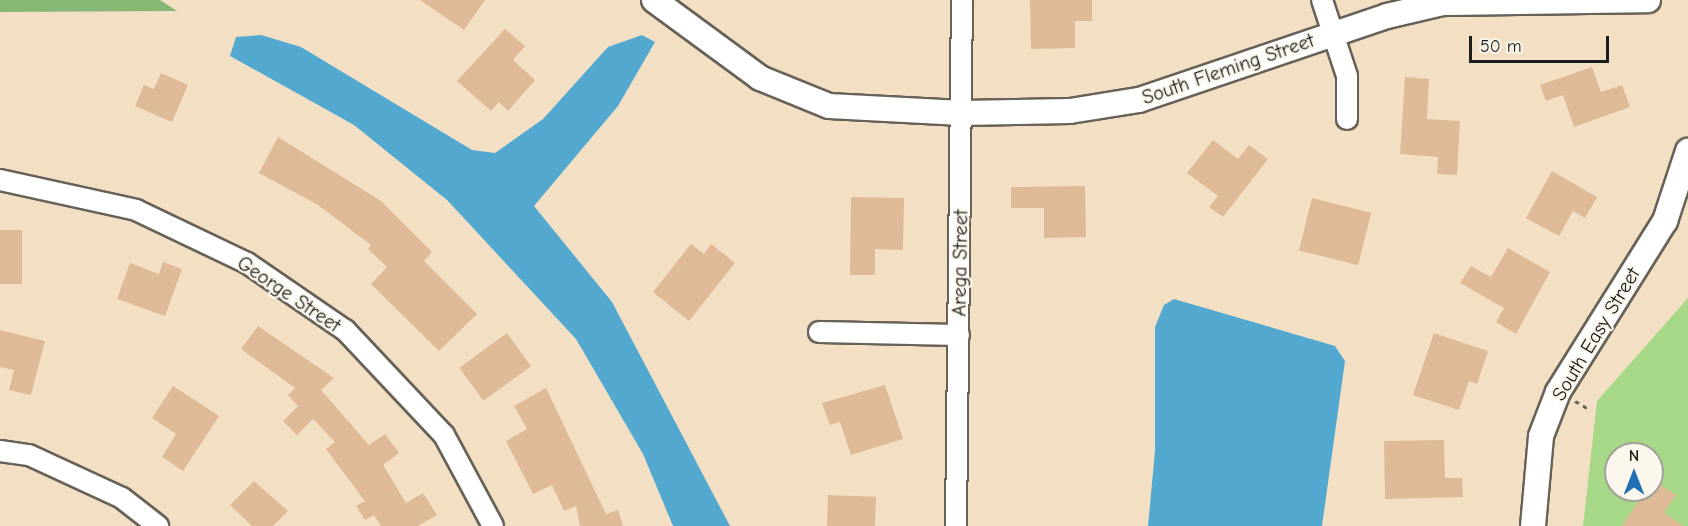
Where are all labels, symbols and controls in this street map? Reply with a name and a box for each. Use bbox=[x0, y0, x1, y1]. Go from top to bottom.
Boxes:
scale bar bbox=[1472, 24, 1612, 62]
street label: South Fleming Street bbox=[1139, 28, 1317, 110]
text: 50 m bbox=[1480, 36, 1522, 57]
street label: Arega Street bbox=[947, 209, 973, 317]
street label: George Street bbox=[233, 251, 345, 337]
street label: South Easy Street bbox=[1547, 263, 1645, 405]
north arrow bbox=[1604, 442, 1664, 502]
text: N bbox=[1629, 447, 1639, 465]

